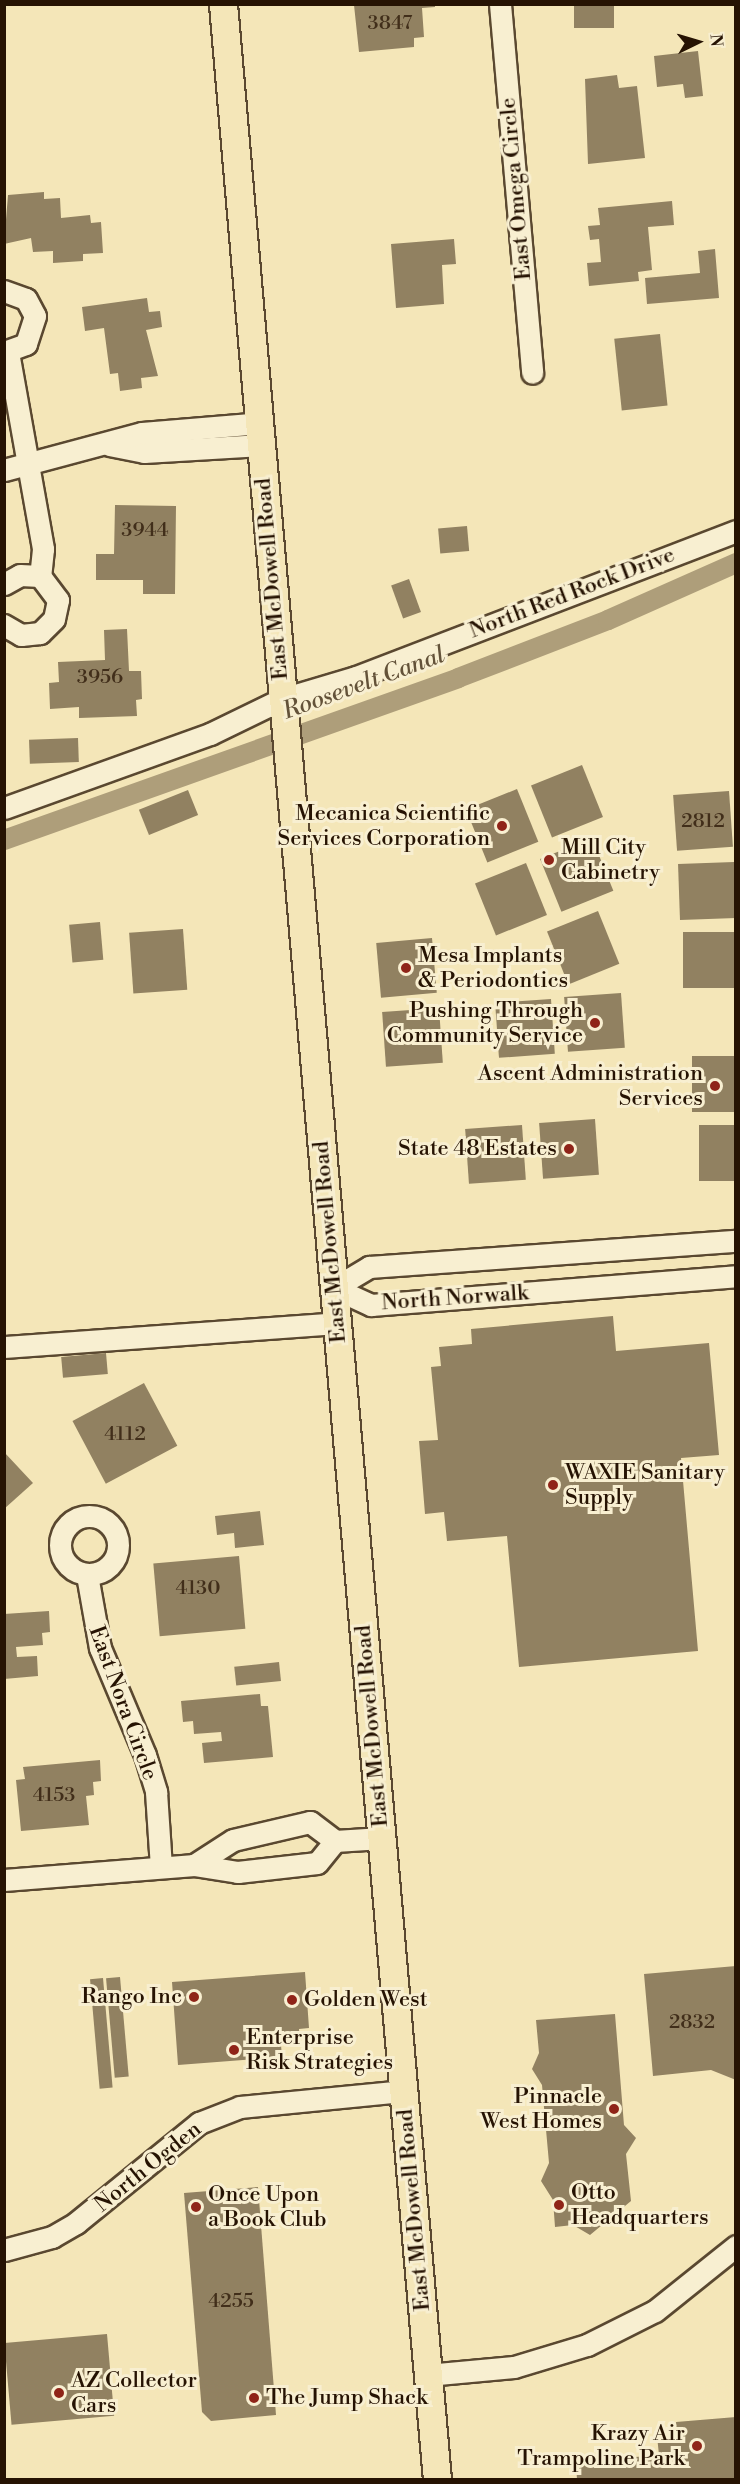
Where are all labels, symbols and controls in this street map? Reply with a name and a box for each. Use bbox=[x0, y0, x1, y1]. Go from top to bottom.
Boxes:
house number: 3847 bbox=[368, 11, 412, 35]
north arrow bbox=[668, 12, 728, 72]
text: N bbox=[705, 33, 726, 48]
street label: East Omega Circle bbox=[495, 97, 537, 281]
street label: East McDowell Road bbox=[250, 477, 294, 681]
house number: 3944 bbox=[121, 518, 169, 542]
street label: North Red Rock Drive bbox=[466, 542, 678, 644]
water label: Roosevelt Canal bbox=[279, 641, 449, 727]
house number: 3956 bbox=[77, 665, 123, 689]
place label: Mecanica Scientific Services Corporation bbox=[278, 800, 490, 852]
house number: 2812 bbox=[681, 809, 725, 833]
marker: Mecanica Scientific Services Corporation bbox=[495, 819, 509, 833]
place label: Mill City Cabinetry bbox=[561, 834, 660, 885]
marker: Mill City Cabinetry bbox=[542, 853, 556, 867]
place label: Mesa Implants & Periodontics bbox=[418, 942, 568, 993]
marker: Mesa Implants & Periodontics bbox=[399, 961, 413, 975]
place label: Pushing Through Community Service bbox=[387, 997, 583, 1048]
marker: Pushing Through Community Service bbox=[588, 1016, 602, 1030]
place label: Ascent Administration Services bbox=[478, 1060, 703, 1112]
marker: Ascent Administration Services bbox=[708, 1079, 722, 1093]
place label: State 48 Estates bbox=[398, 1136, 557, 1162]
street label: East McDowell Road bbox=[308, 1140, 352, 1344]
marker: State 48 Estates bbox=[562, 1142, 576, 1156]
street label: North Norwalk bbox=[380, 1280, 530, 1316]
house number: 4112 bbox=[104, 1422, 146, 1446]
place label: WAXIE Sanitary Supply bbox=[565, 1459, 725, 1510]
marker: WAXIE Sanitary Supply bbox=[546, 1478, 560, 1492]
house number: 4130 bbox=[176, 1576, 220, 1600]
street label: East Nora Circle bbox=[83, 1622, 163, 1784]
street label: East McDowell Road bbox=[350, 1624, 394, 1828]
house number: 4153 bbox=[33, 1783, 75, 1807]
place label: Rango Inc bbox=[81, 1984, 182, 2010]
place label: Golden West bbox=[304, 1987, 428, 2013]
marker: Rango Inc bbox=[187, 1990, 201, 2004]
marker: Golden West bbox=[285, 1993, 299, 2007]
house number: 2832 bbox=[669, 2010, 715, 2034]
place label: Enterprise Risk Strategies bbox=[246, 2024, 393, 2076]
marker: Enterprise Risk Strategies bbox=[227, 2043, 241, 2057]
place label: Pinnacle West Homes bbox=[480, 2083, 602, 2134]
marker: Pinnacle West Homes bbox=[607, 2102, 621, 2116]
street label: East McDowell Road bbox=[392, 2108, 436, 2312]
street label: North Ogden bbox=[89, 2116, 207, 2218]
place label: Otto Headquarters bbox=[571, 2179, 709, 2230]
place label: Once Upon a Book Club bbox=[208, 2181, 327, 2232]
marker: Otto Headquarters bbox=[552, 2198, 566, 2212]
marker: Once Upon a Book Club bbox=[189, 2200, 203, 2214]
house number: 4255 bbox=[208, 2289, 254, 2313]
place label: AZ Collector Cars bbox=[71, 2367, 197, 2418]
place label: The Jump Shack bbox=[266, 2385, 428, 2411]
marker: AZ Collector Cars bbox=[52, 2386, 66, 2400]
marker: The Jump Shack bbox=[247, 2391, 261, 2405]
place label: Krazy Air Trampoline Park bbox=[517, 2420, 685, 2472]
marker: Krazy Air Trampoline Park bbox=[690, 2439, 704, 2453]

